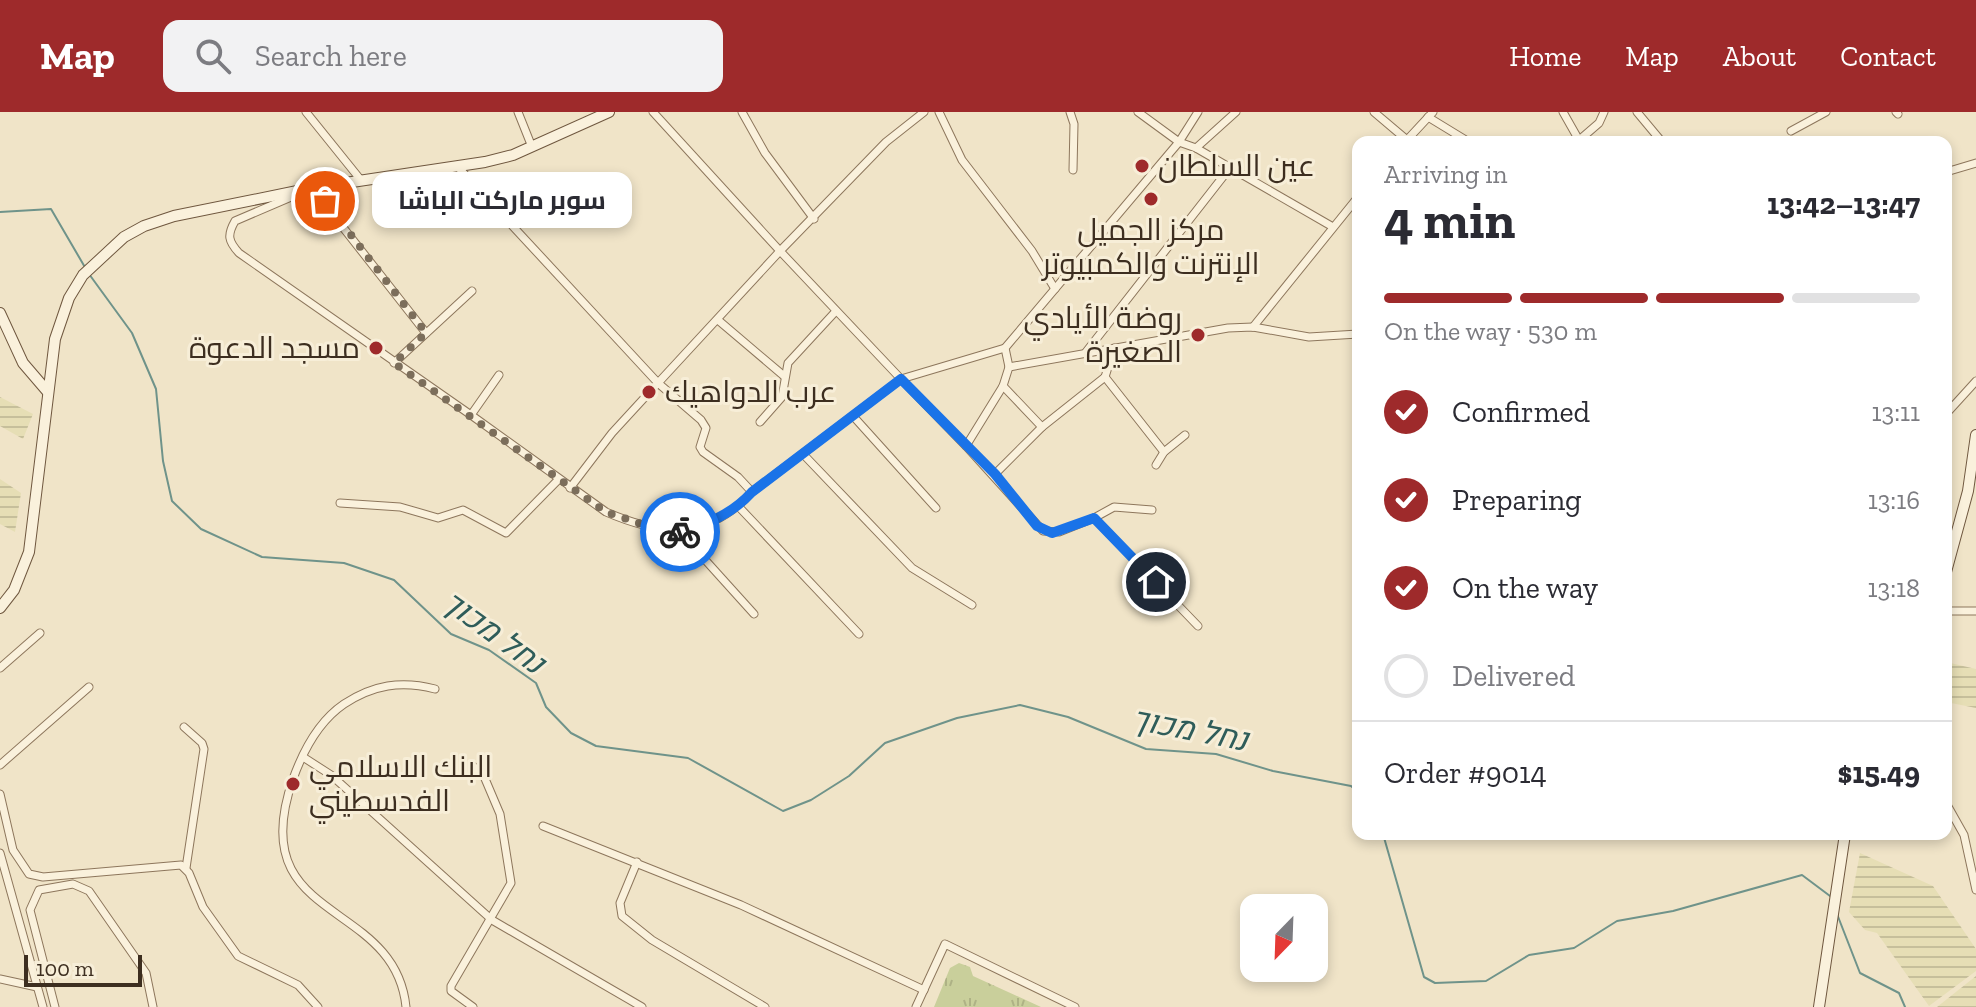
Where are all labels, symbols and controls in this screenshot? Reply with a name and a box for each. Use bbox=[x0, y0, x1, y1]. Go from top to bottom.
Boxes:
search box bbox=[163, 20, 723, 92]
text: Map bbox=[40, 33, 115, 79]
icon: search bbox=[191, 34, 235, 78]
text: Search here bbox=[255, 38, 407, 74]
text: Home bbox=[1509, 40, 1581, 73]
text: Map bbox=[1625, 40, 1679, 73]
text: About bbox=[1723, 40, 1796, 73]
text: Contact bbox=[1840, 40, 1936, 73]
place label: عين السلطان bbox=[1158, 148, 1315, 184]
marker: عين السلطان bbox=[1133, 157, 1151, 175]
text: Arriving in bbox=[1384, 158, 1507, 190]
pin bbox=[291, 167, 359, 235]
callout: سوبر ماركت الباشا bbox=[373, 173, 633, 229]
icon: bag bbox=[303, 179, 347, 223]
text: سوبر ماركت الباشا bbox=[398, 184, 606, 216]
text: 13:42–13:47 bbox=[1767, 186, 1920, 222]
text: 4 min bbox=[1384, 189, 1515, 251]
marker: مركز الجميل الإنترنت والكمبيوتر bbox=[1142, 190, 1160, 208]
place label: مركز الجميل الإنترنت والكمبيوتر bbox=[1040, 212, 1260, 282]
place label: روضة الأيادي الصغيرة bbox=[1023, 300, 1182, 370]
text: On the way · 530 m bbox=[1384, 315, 1597, 347]
marker: روضة الأيادي الصغيرة bbox=[1189, 326, 1207, 344]
place label: مسجد الدعوة bbox=[189, 330, 360, 366]
marker: مسجد الدعوة bbox=[367, 339, 385, 357]
place label: عرب الدواهيك bbox=[665, 374, 836, 410]
marker: عرب الدواهيك bbox=[640, 383, 658, 401]
icon: check bbox=[1384, 390, 1428, 434]
text: Confirmed bbox=[1452, 394, 1590, 430]
text: 13:11 bbox=[1871, 396, 1920, 428]
icon: check bbox=[1384, 478, 1428, 522]
text: Preparing bbox=[1452, 482, 1582, 518]
text: 13:16 bbox=[1868, 484, 1920, 516]
courier bbox=[640, 492, 720, 572]
icon: bike bbox=[658, 510, 702, 554]
pin bbox=[1122, 548, 1190, 616]
icon: home bbox=[1134, 560, 1178, 604]
icon: check bbox=[1384, 566, 1428, 610]
text: On the way bbox=[1452, 570, 1598, 606]
text: 13:18 bbox=[1867, 572, 1920, 604]
water label: נחל מכוך bbox=[435, 582, 555, 683]
text: Delivered bbox=[1452, 658, 1575, 694]
water label: נחל מכוך bbox=[1129, 699, 1254, 759]
place label: البنك الاسلامي الفدسطيني bbox=[309, 749, 492, 824]
text: Order #9014 bbox=[1384, 755, 1547, 791]
text: $15.49 bbox=[1838, 755, 1920, 791]
marker: البنك الاسلامي الفدسطيني bbox=[284, 775, 302, 793]
north arrow bbox=[1240, 894, 1328, 982]
map controls bbox=[1240, 894, 1328, 982]
scale bar bbox=[24, 951, 142, 987]
text: 100 m bbox=[36, 955, 94, 982]

